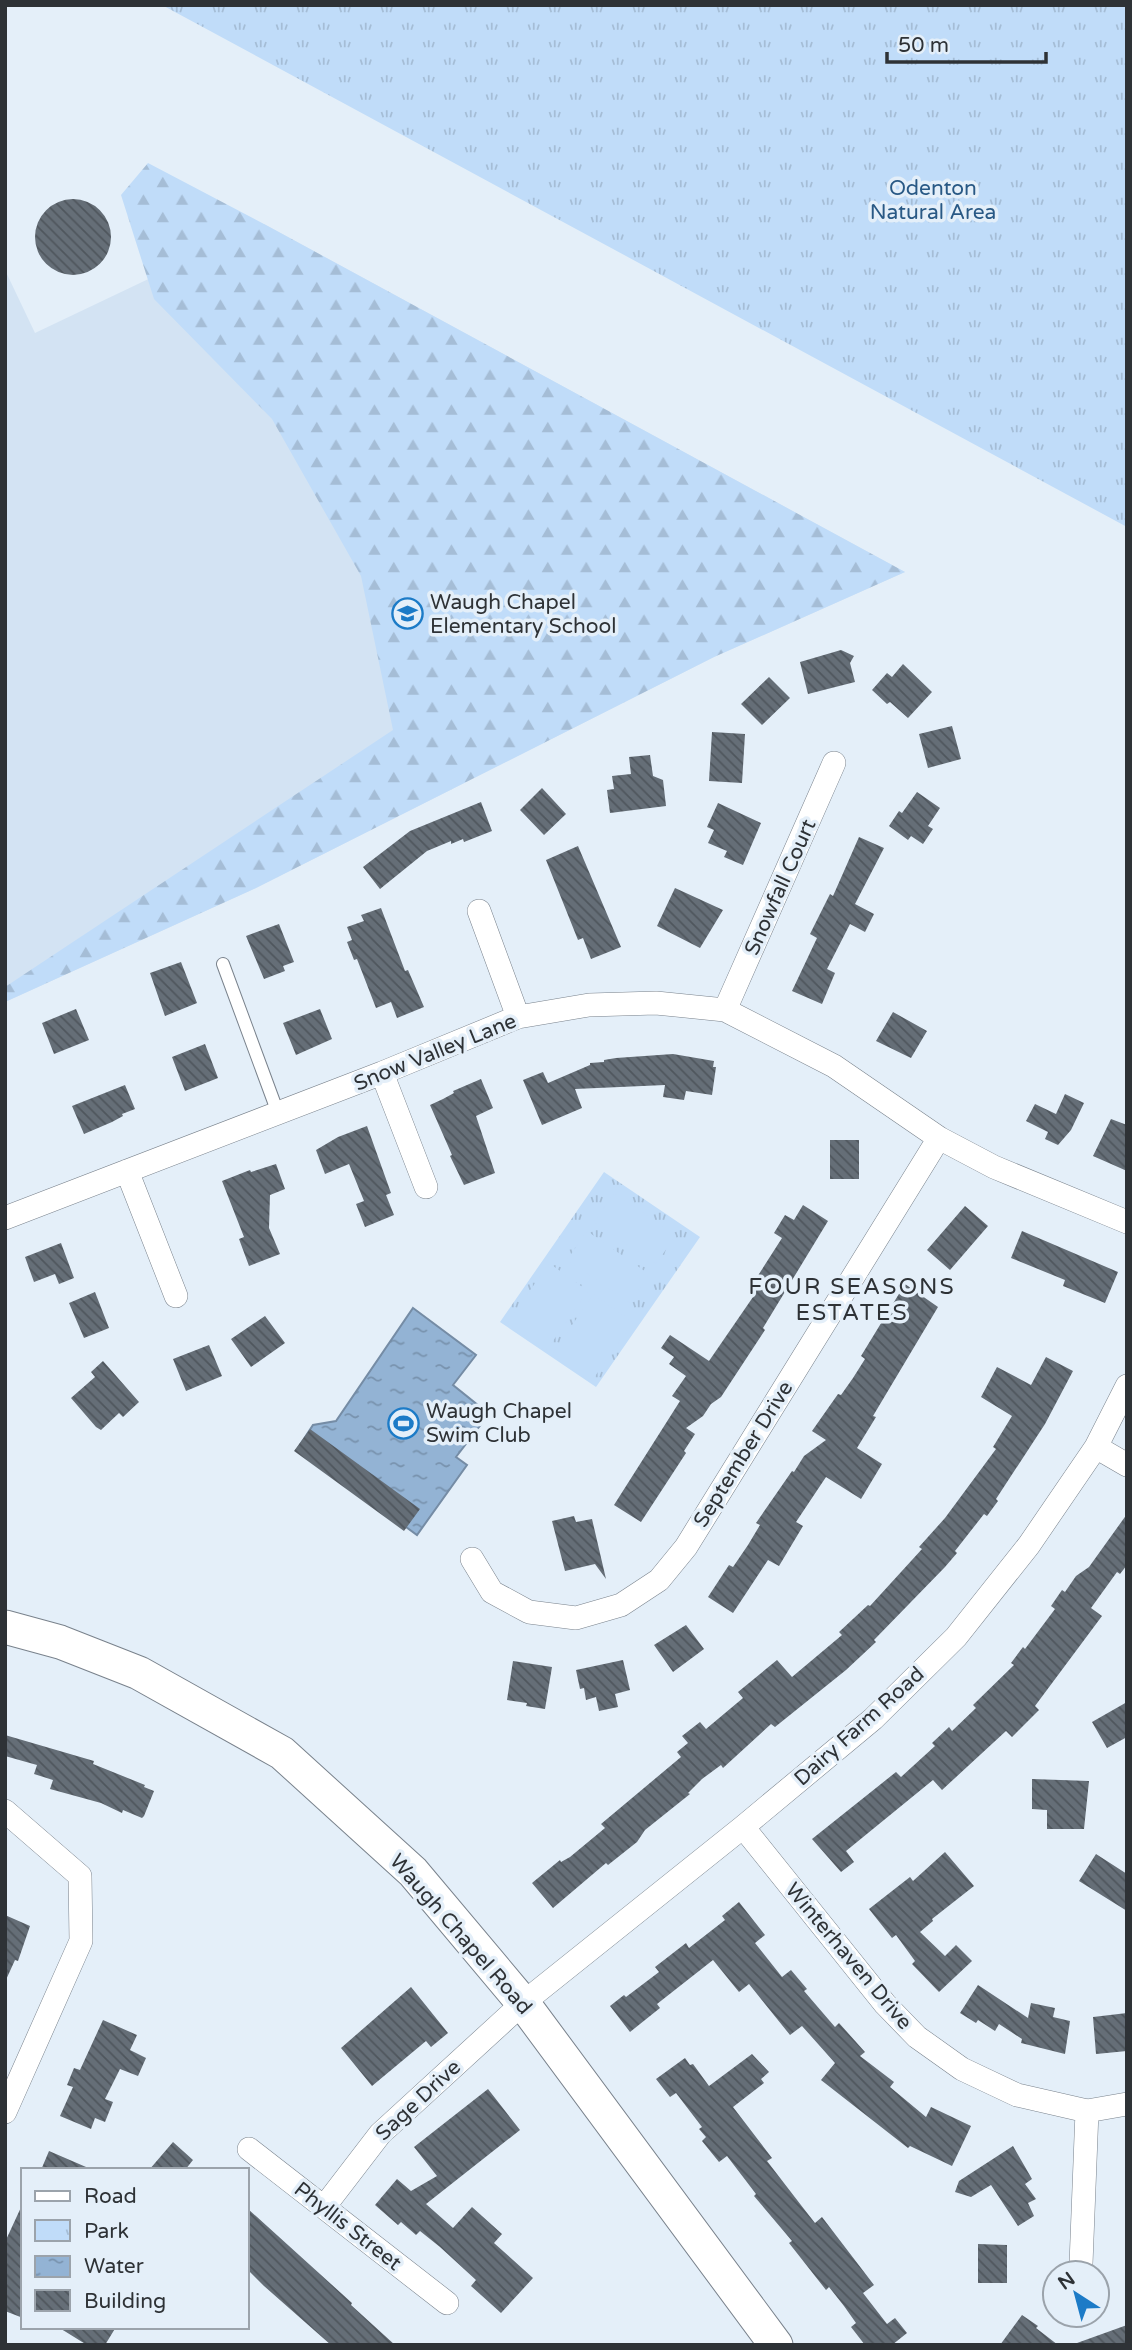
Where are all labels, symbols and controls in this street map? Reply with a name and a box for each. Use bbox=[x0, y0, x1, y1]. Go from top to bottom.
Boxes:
scale bar bbox=[887, 21, 1046, 65]
text: 50 m bbox=[898, 33, 949, 58]
park label: Odenton Natural Area bbox=[870, 176, 996, 225]
place label: Waugh Chapel Elementary School bbox=[430, 590, 617, 639]
school or university icon: Waugh Chapel Elementary School bbox=[390, 597, 424, 631]
street label: Snowfall Court bbox=[739, 815, 822, 959]
street label: Snow Valley Lane bbox=[350, 1008, 520, 1096]
district label: FOUR SEASONS ESTATES bbox=[748, 1273, 956, 1327]
street label: September Drive bbox=[688, 1377, 798, 1532]
place label: Waugh Chapel Swim Club bbox=[426, 1399, 572, 1448]
sports icon: Waugh Chapel Swim Club bbox=[386, 1406, 420, 1440]
street label: Dairy Farm Road bbox=[789, 1662, 929, 1791]
street label: Waugh Chapel Road bbox=[384, 1849, 537, 2020]
street label: Winterhaven Drive bbox=[780, 1878, 917, 2035]
street label: Sage Drive bbox=[371, 2055, 466, 2146]
legend bbox=[21, 2168, 248, 2329]
street label: Phyllis Street bbox=[289, 2177, 406, 2276]
text: Road bbox=[84, 2184, 137, 2209]
text: Park bbox=[84, 2219, 129, 2244]
text: Water bbox=[84, 2254, 144, 2279]
north arrow bbox=[1041, 2259, 1111, 2329]
text: N bbox=[1054, 2268, 1079, 2294]
text: Building bbox=[84, 2289, 166, 2314]

